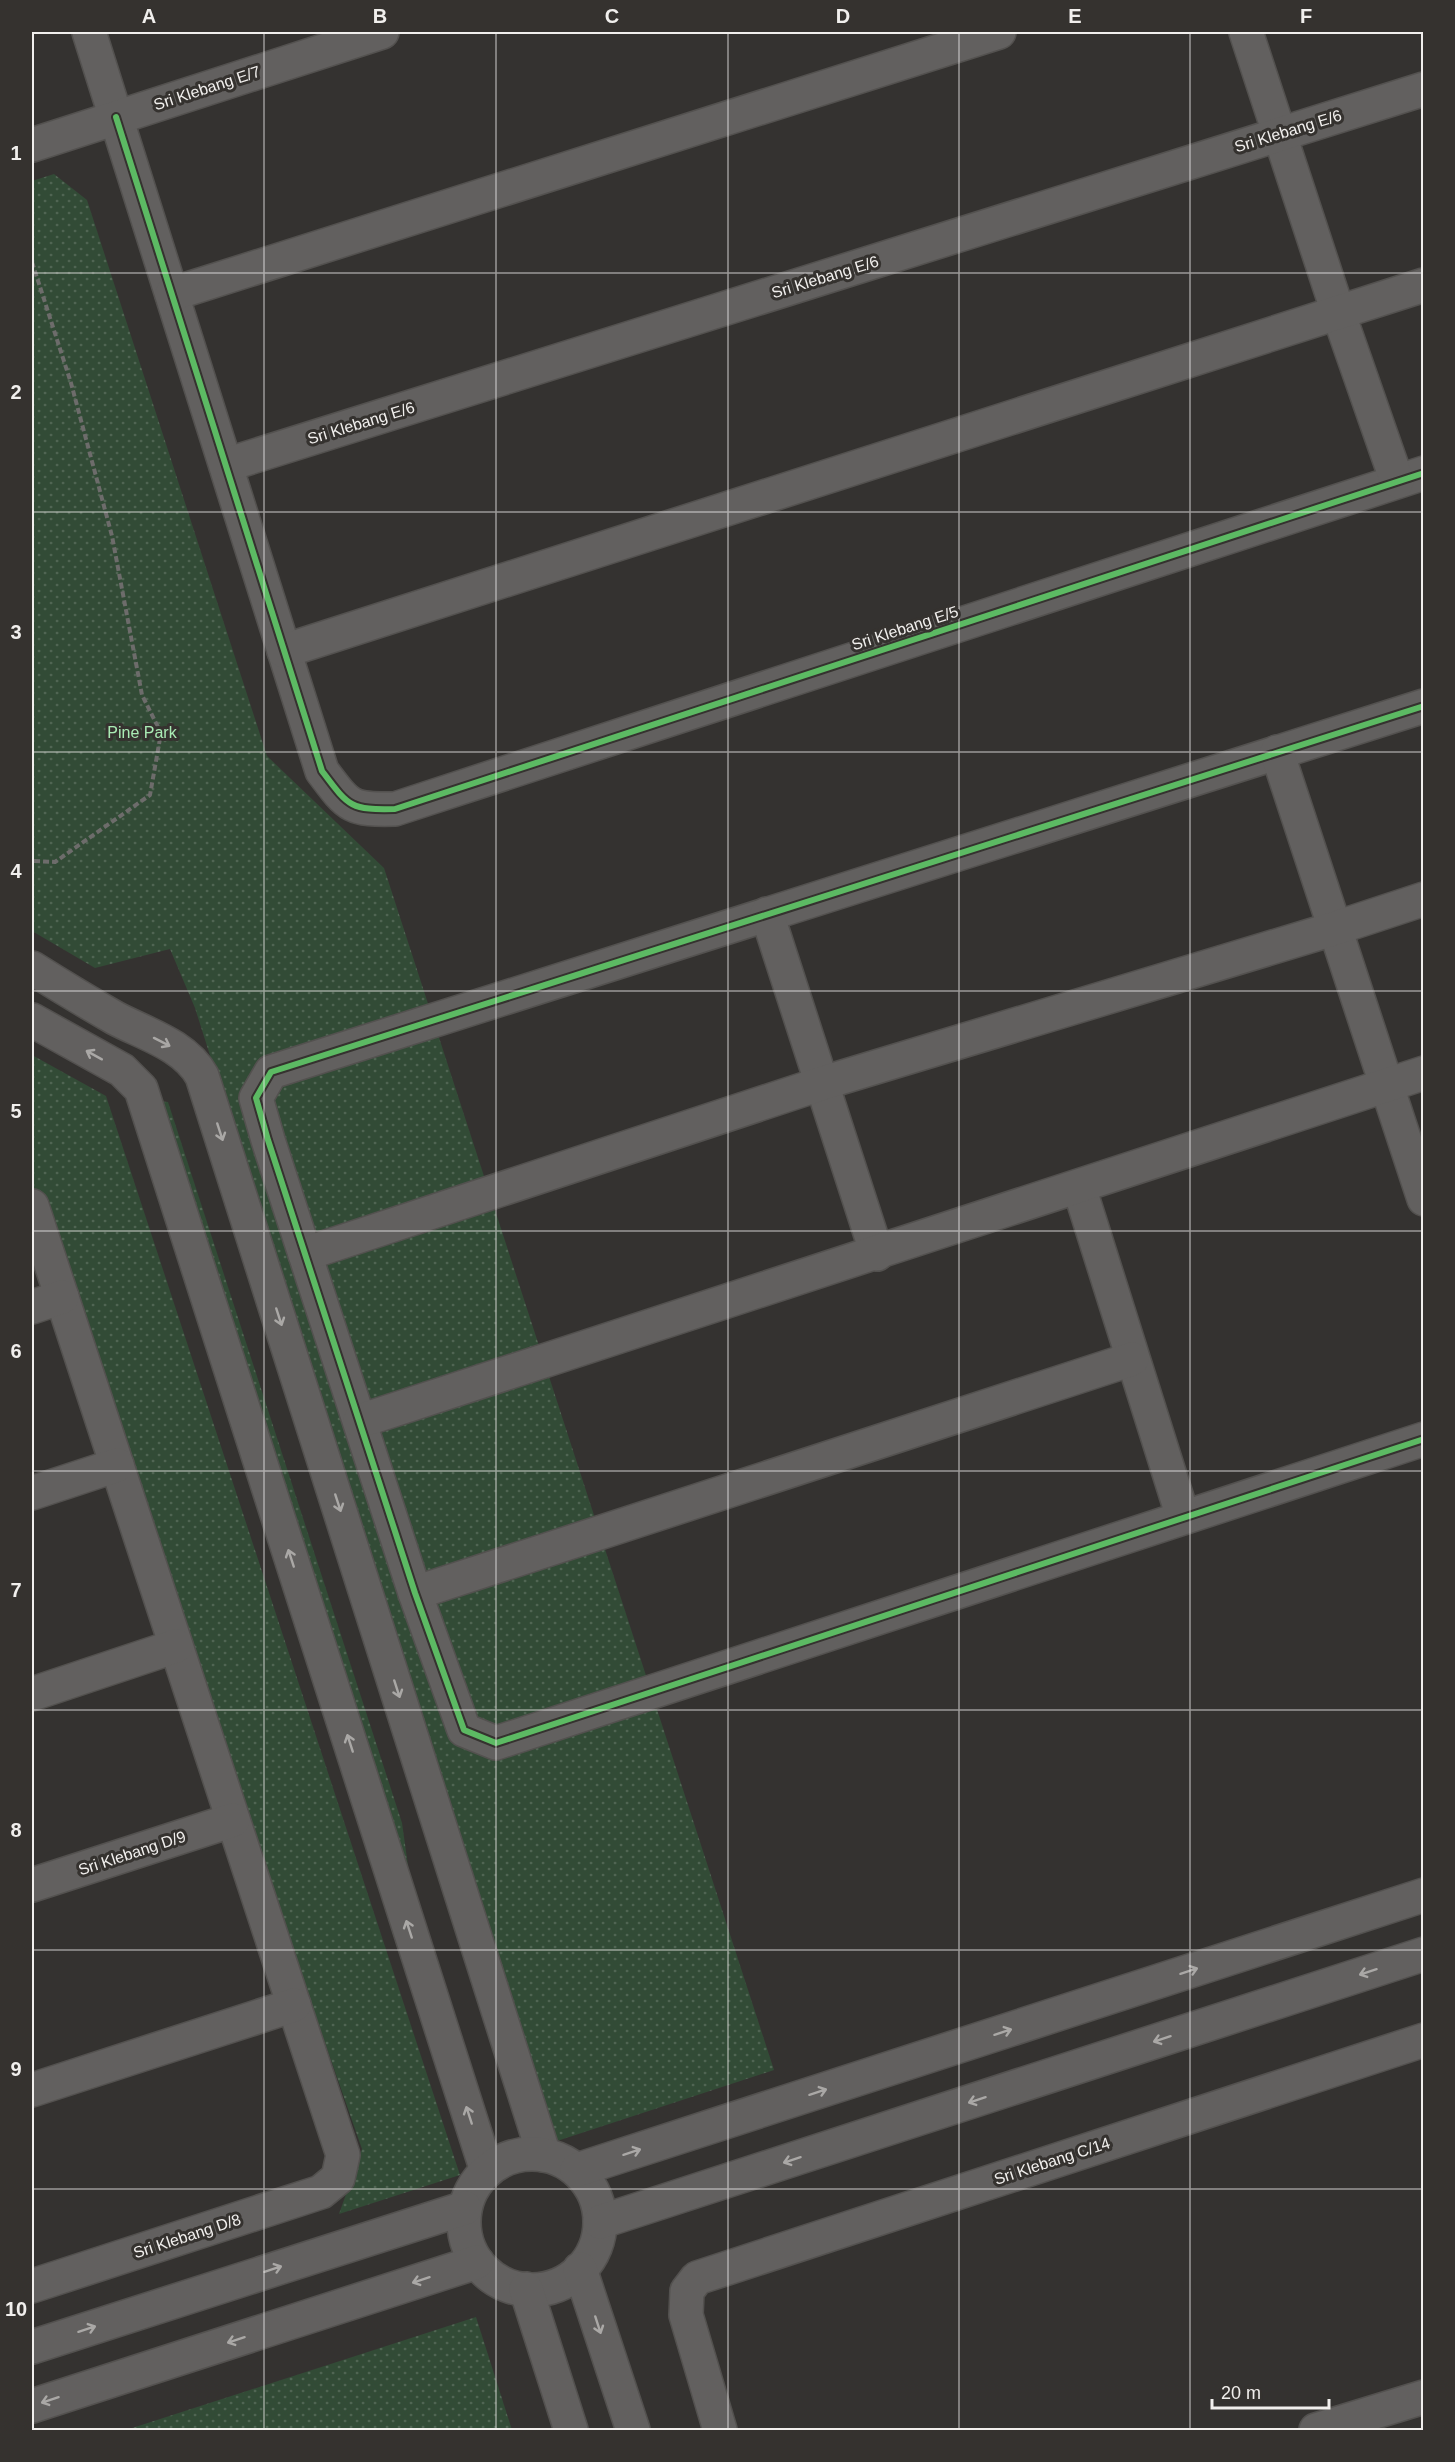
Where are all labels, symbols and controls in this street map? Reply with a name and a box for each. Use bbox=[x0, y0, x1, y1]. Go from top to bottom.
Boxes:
text: A bbox=[142, 5, 156, 27]
text: B bbox=[373, 5, 387, 27]
text: C bbox=[605, 5, 619, 27]
text: D bbox=[836, 5, 850, 27]
text: E bbox=[1068, 5, 1082, 27]
text: F bbox=[1300, 5, 1312, 27]
street label: Sri Klebang E/7 bbox=[152, 63, 263, 113]
street label: Sri Klebang E/6 bbox=[1232, 107, 1344, 155]
text: 1 bbox=[10, 142, 22, 164]
street label: Sri Klebang E/6 bbox=[769, 253, 881, 301]
text: 2 bbox=[10, 381, 22, 403]
street label: Sri Klebang E/6 bbox=[305, 399, 417, 447]
street label: Sri Klebang E/5 bbox=[850, 603, 961, 653]
text: 3 bbox=[10, 621, 22, 643]
park label: Pine Park bbox=[107, 724, 178, 741]
text: 4 bbox=[10, 860, 22, 882]
one-way arrow bbox=[153, 1036, 171, 1048]
one-way arrow bbox=[86, 1049, 103, 1061]
text: 5 bbox=[10, 1100, 22, 1122]
one-way arrow bbox=[215, 1122, 226, 1141]
one-way arrow bbox=[274, 1307, 285, 1326]
text: 6 bbox=[10, 1340, 22, 1362]
one-way arrow bbox=[333, 1493, 344, 1512]
one-way arrow bbox=[284, 1549, 295, 1568]
text: 7 bbox=[10, 1579, 22, 1601]
one-way arrow bbox=[392, 1679, 403, 1698]
one-way arrow bbox=[344, 1734, 355, 1753]
text: 8 bbox=[10, 1819, 22, 1841]
street label: Sri Klebang D/9 bbox=[76, 1828, 188, 1878]
one-way arrow bbox=[403, 1920, 414, 1939]
one-way arrow bbox=[1179, 1965, 1198, 1976]
one-way arrow bbox=[1359, 1968, 1378, 1979]
one-way arrow bbox=[993, 2025, 1012, 2036]
one-way arrow bbox=[1153, 2034, 1172, 2045]
text: 9 bbox=[10, 2058, 22, 2080]
one-way arrow bbox=[808, 2085, 827, 2096]
one-way arrow bbox=[968, 2095, 987, 2106]
one-way arrow bbox=[463, 2106, 474, 2125]
street label: Sri Klebang C/14 bbox=[992, 2134, 1112, 2188]
one-way arrow bbox=[622, 2146, 641, 2157]
one-way arrow bbox=[783, 2155, 802, 2166]
street label: Sri Klebang D/8 bbox=[131, 2211, 243, 2261]
one-way arrow bbox=[263, 2263, 282, 2274]
one-way arrow bbox=[412, 2275, 431, 2286]
text: 10 bbox=[5, 2298, 27, 2320]
one-way arrow bbox=[594, 2315, 605, 2334]
one-way arrow bbox=[77, 2323, 96, 2334]
one-way arrow bbox=[227, 2335, 246, 2346]
scale bar bbox=[1212, 2372, 1329, 2410]
text: 20 m bbox=[1221, 2383, 1261, 2403]
one-way arrow bbox=[41, 2395, 60, 2406]

